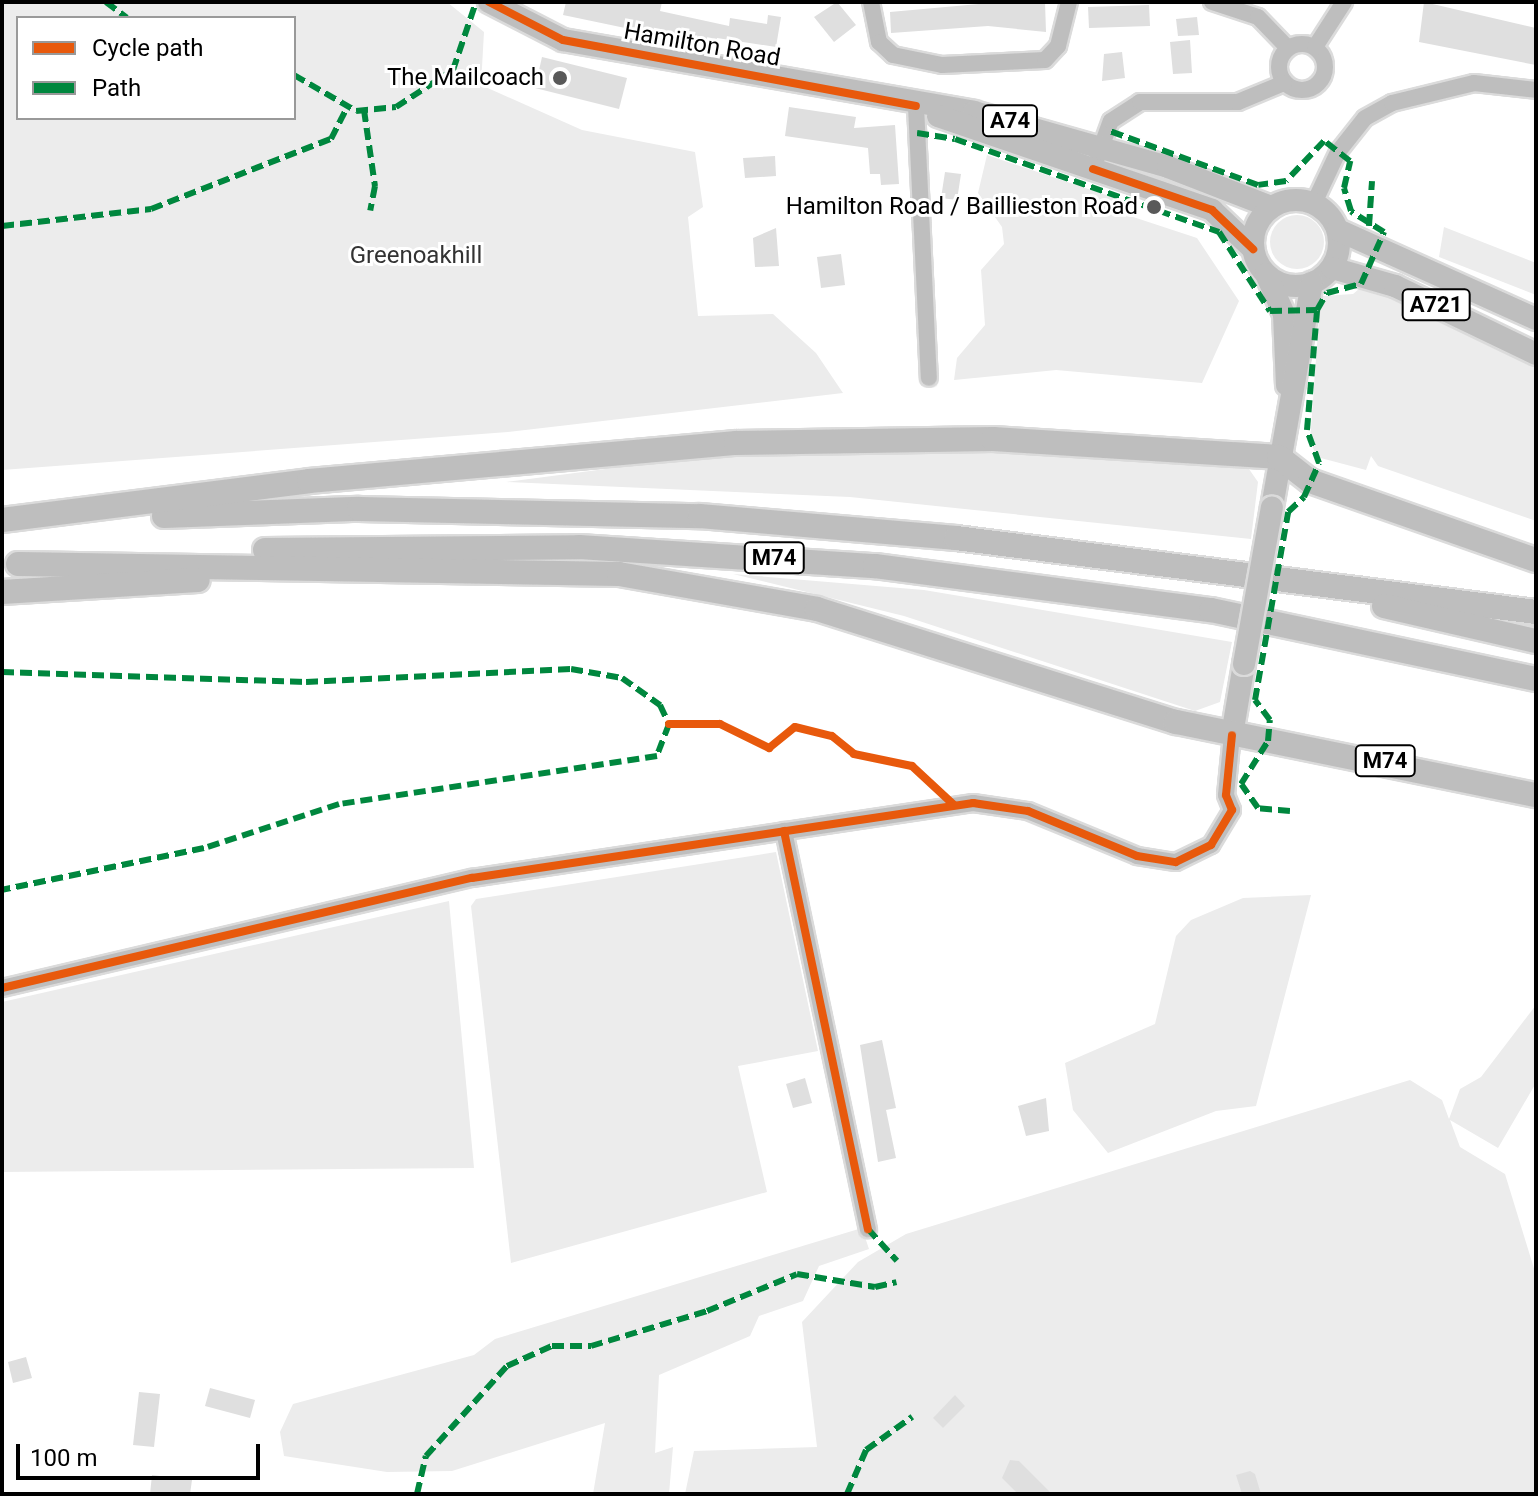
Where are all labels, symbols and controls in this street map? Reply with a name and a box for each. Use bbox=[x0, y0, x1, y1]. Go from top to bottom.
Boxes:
legend bbox=[16, 16, 296, 120]
street label: Hamilton Road bbox=[621, 17, 783, 73]
text: Cycle path bbox=[92, 34, 204, 62]
place label: The Mailcoach bbox=[387, 64, 544, 92]
marker: The Mailcoach bbox=[551, 69, 569, 87]
text: Path bbox=[92, 74, 141, 102]
road number: A74 bbox=[980, 103, 1040, 139]
place label: Hamilton Road / Baillieston Road bbox=[786, 193, 1138, 221]
marker: Hamilton Road / Baillieston Road bbox=[1145, 198, 1163, 216]
park label: Greenoakhill bbox=[350, 242, 482, 270]
road number: A721 bbox=[1400, 287, 1472, 323]
road number: M74 bbox=[742, 540, 806, 576]
road number: M74 bbox=[1353, 743, 1417, 779]
scale bar bbox=[20, 1428, 264, 1478]
text: 100 m bbox=[30, 1444, 97, 1472]

